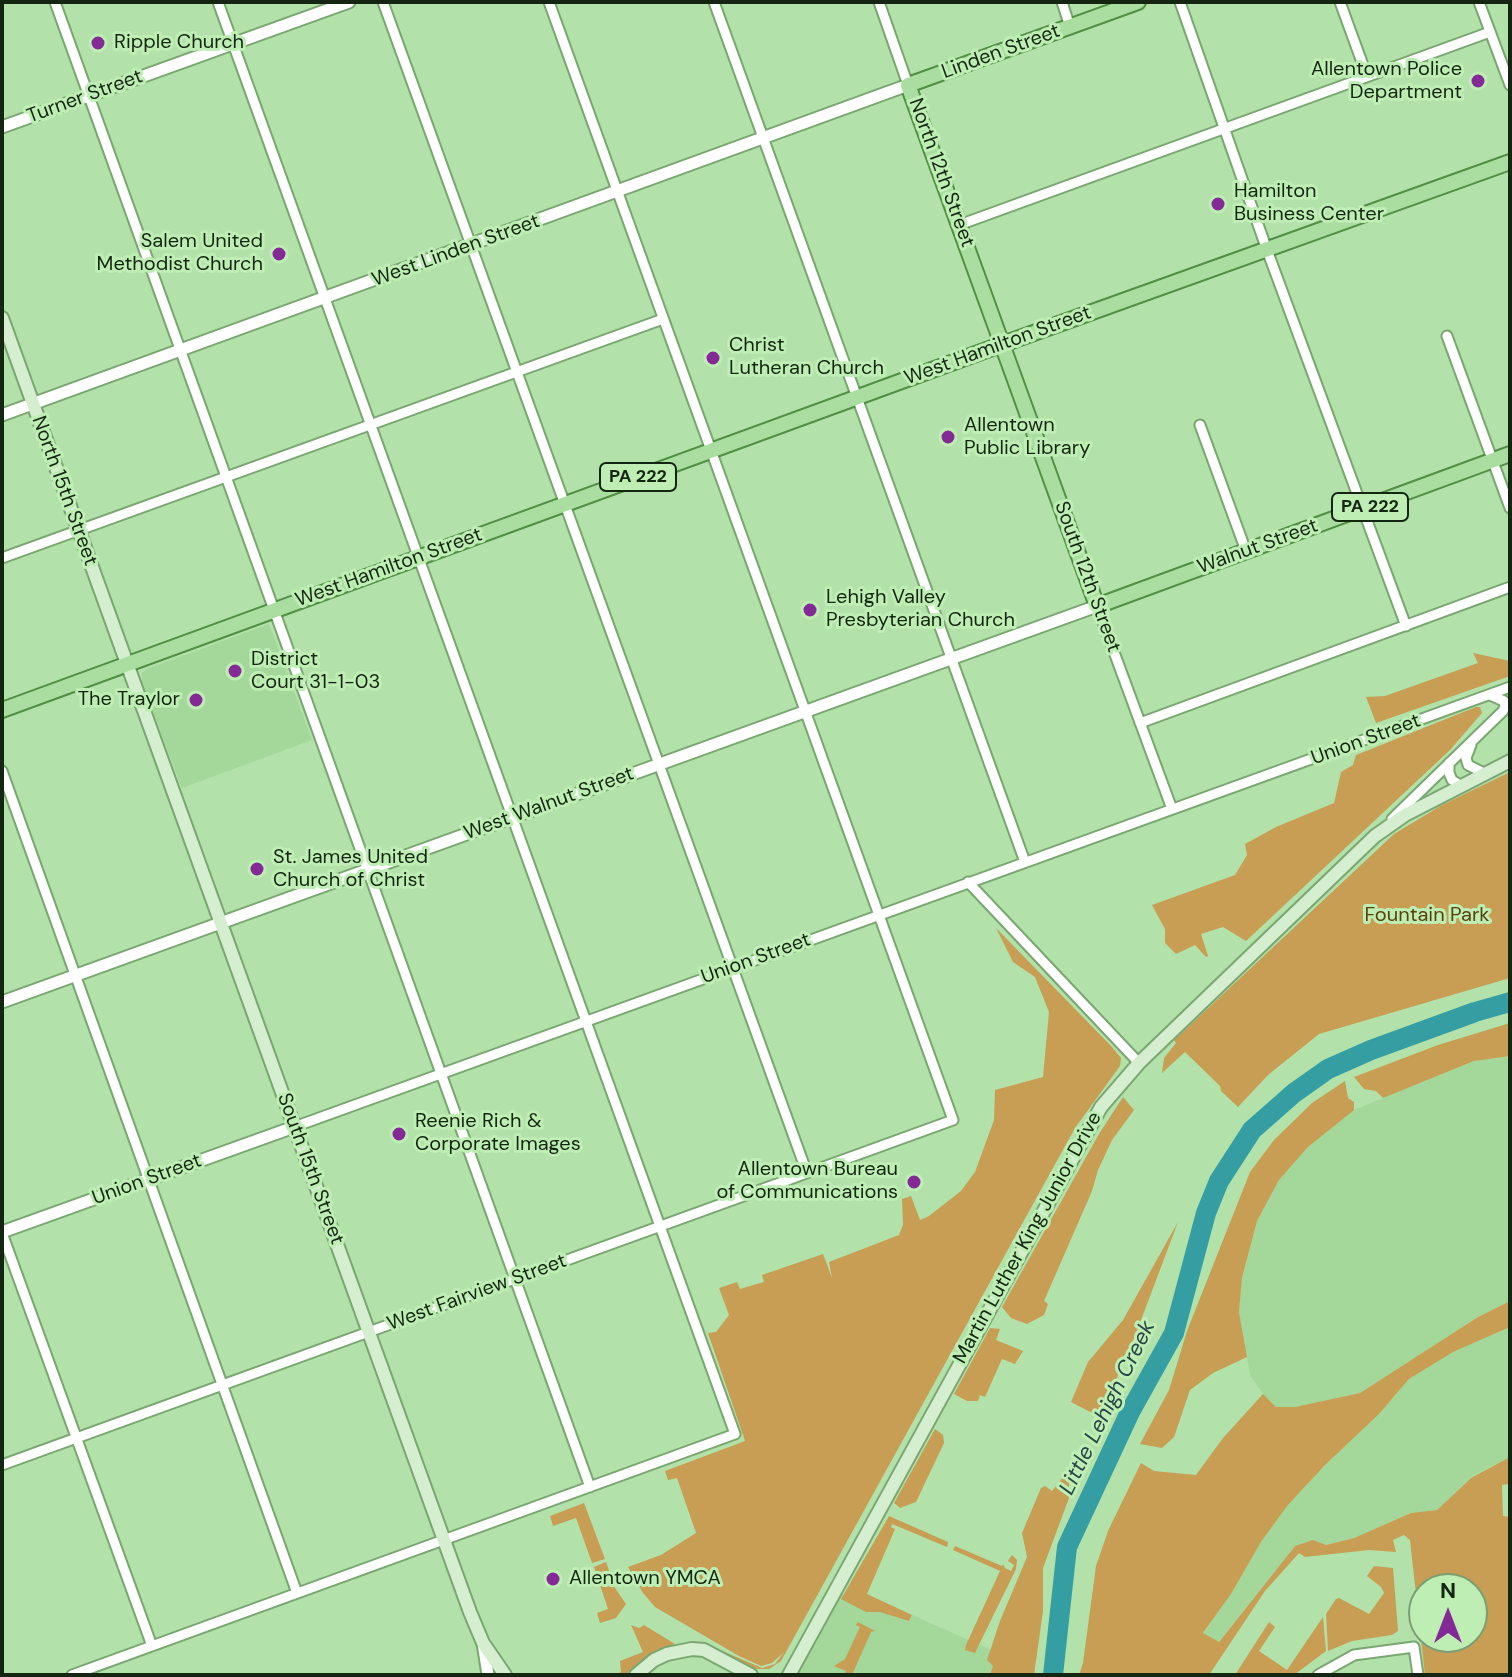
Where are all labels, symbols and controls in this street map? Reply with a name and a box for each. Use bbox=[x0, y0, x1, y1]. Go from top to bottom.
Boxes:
street label: Linden Street bbox=[939, 19, 1063, 85]
place label: Ripple Church bbox=[114, 31, 244, 55]
marker: Ripple Church bbox=[89, 34, 107, 52]
place label: Allentown Police Department bbox=[1311, 58, 1462, 105]
street label: Turner Street bbox=[24, 65, 146, 129]
marker: Allentown Police Department bbox=[1469, 72, 1487, 90]
street label: North 12th Street bbox=[903, 95, 979, 251]
place label: Hamilton Business Center bbox=[1234, 180, 1384, 227]
marker: Hamilton Business Center bbox=[1209, 195, 1227, 213]
street label: West Linden Street bbox=[369, 210, 543, 292]
place label: Salem United Methodist Church bbox=[97, 230, 263, 277]
marker: Salem United Methodist Church bbox=[270, 245, 288, 263]
street label: West Hamilton Street bbox=[901, 301, 1095, 391]
place label: Christ Lutheran Church bbox=[729, 334, 884, 381]
marker: Christ Lutheran Church bbox=[704, 349, 722, 367]
street label: North 15th Street bbox=[26, 413, 102, 569]
place label: Allentown Public Library bbox=[964, 414, 1090, 461]
marker: Allentown Public Library bbox=[939, 428, 957, 446]
road number: PA 222 bbox=[600, 463, 676, 491]
road number: PA 222 bbox=[1332, 493, 1408, 521]
street label: South 12th Street bbox=[1049, 498, 1125, 656]
street label: Walnut Street bbox=[1194, 514, 1322, 580]
street label: West Hamilton Street bbox=[292, 523, 486, 613]
place label: Lehigh Valley Presbyterian Church bbox=[826, 586, 1015, 633]
marker: Lehigh Valley Presbyterian Church bbox=[801, 601, 819, 619]
place label: District Court 31-1-03 bbox=[251, 648, 380, 695]
marker: District Court 31-1-03 bbox=[226, 662, 244, 680]
place label: The Traylor bbox=[78, 688, 180, 712]
marker: The Traylor bbox=[187, 691, 205, 709]
street label: Union Street bbox=[1308, 709, 1424, 771]
street label: West Walnut Street bbox=[461, 762, 637, 846]
place label: St. James United Church of Christ bbox=[273, 846, 428, 893]
marker: St. James United Church of Christ bbox=[248, 860, 266, 878]
park label: Fountain Park bbox=[1365, 904, 1489, 928]
street label: Union Street bbox=[698, 928, 814, 990]
street label: South 15th Street bbox=[271, 1090, 349, 1248]
street label: Martin Luther King Junior Drive bbox=[949, 1108, 1107, 1368]
place label: Reenie Rich & Corporate Images bbox=[415, 1110, 581, 1157]
marker: Reenie Rich & Corporate Images bbox=[390, 1125, 408, 1143]
street label: Union Street bbox=[89, 1149, 205, 1211]
place label: Allentown Bureau of Communications bbox=[716, 1158, 898, 1205]
marker: Allentown Bureau of Communications bbox=[905, 1173, 923, 1191]
street label: West Fairview Street bbox=[384, 1249, 570, 1337]
water label: Little Lehigh Creek bbox=[1054, 1317, 1162, 1499]
place label: Allentown YMCA bbox=[569, 1567, 721, 1591]
marker: Allentown YMCA bbox=[544, 1570, 562, 1588]
north arrow bbox=[1408, 1573, 1488, 1653]
text: N bbox=[1440, 1576, 1456, 1605]

